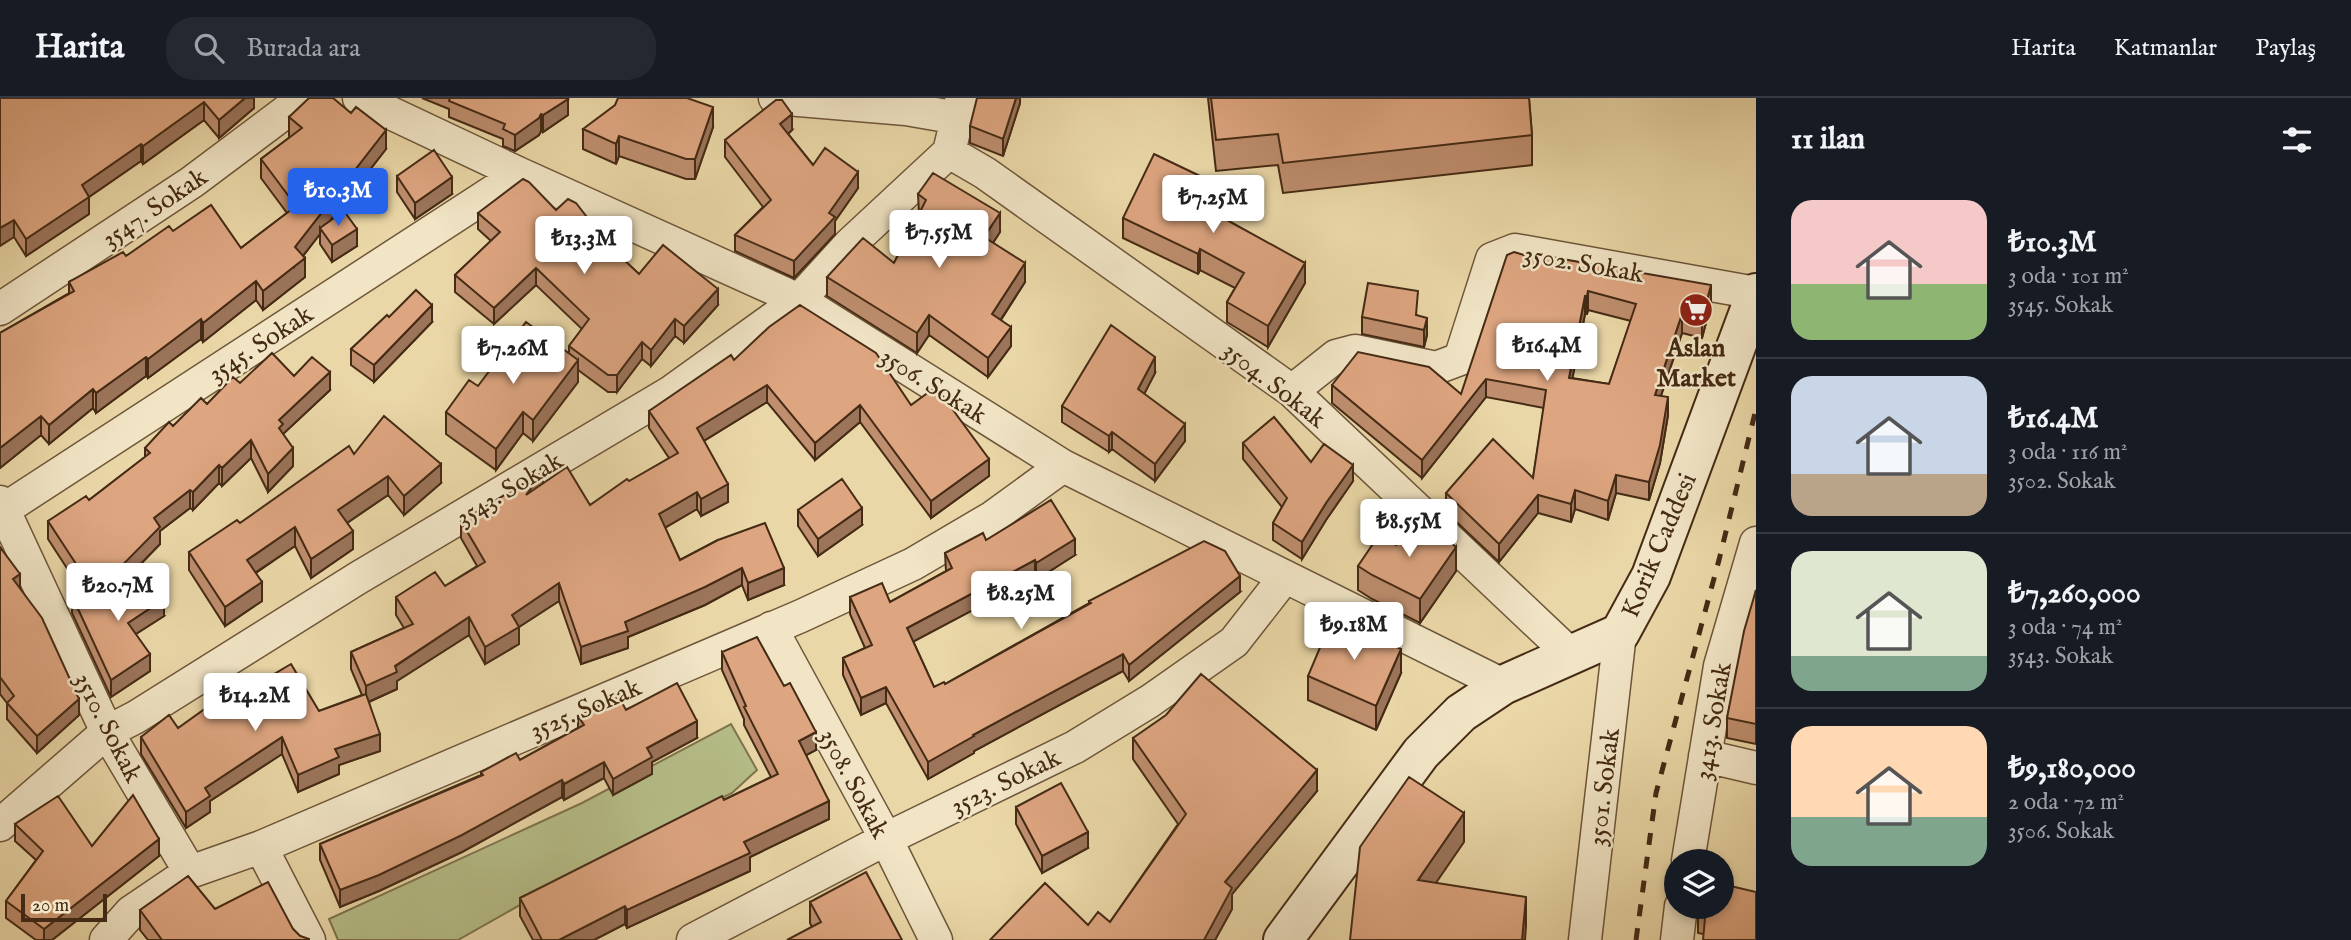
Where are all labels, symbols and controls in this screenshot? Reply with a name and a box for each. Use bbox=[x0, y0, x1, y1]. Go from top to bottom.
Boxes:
search box bbox=[166, 17, 656, 80]
text: Harita bbox=[35, 27, 124, 69]
icon: search bbox=[190, 29, 228, 67]
text: Burada ara bbox=[246, 32, 360, 65]
text: Harita bbox=[2011, 33, 2076, 64]
text: Katmanlar bbox=[2114, 33, 2217, 64]
text: Paylaş bbox=[2255, 33, 2316, 64]
text: 11 ilan bbox=[1791, 121, 1865, 159]
icon: filters bbox=[2278, 121, 2316, 159]
street label: 3547. Sokak bbox=[96, 160, 215, 256]
pin: ₺10.3M bbox=[281, 169, 395, 228]
text: ₺10.3M bbox=[304, 176, 372, 205]
pin: ₺7.25M bbox=[1156, 176, 1270, 235]
text: ₺7.25M bbox=[1178, 183, 1248, 212]
pin: ₺7.55M bbox=[882, 211, 996, 270]
pin: ₺13.3M bbox=[527, 216, 641, 276]
text: ₺7.55M bbox=[905, 218, 973, 247]
text: ₺13.3M bbox=[551, 224, 617, 253]
text: ₺10.3M bbox=[2008, 224, 2097, 262]
icon: home bbox=[1847, 228, 1931, 312]
street label: 3502. Sokak bbox=[1521, 238, 1648, 291]
text: 3 oda · 101 m² bbox=[2008, 262, 2129, 291]
supermarket icon: Aslan Market bbox=[1677, 291, 1715, 329]
text: 3545. Sokak bbox=[2008, 291, 2113, 320]
street label: 3545. Sokak bbox=[202, 298, 320, 390]
pin: ₺16.4M bbox=[1490, 324, 1604, 383]
pin: ₺7.26M bbox=[456, 327, 570, 386]
text: ₺16.4M bbox=[1512, 331, 1582, 360]
place label: Aslan Market bbox=[1656, 332, 1736, 395]
text: ₺7.26M bbox=[478, 334, 548, 363]
street label: 3504. Sokak bbox=[1216, 334, 1333, 437]
street label: 3506. Sokak bbox=[873, 340, 994, 433]
text: ₺16.4M bbox=[2008, 400, 2099, 438]
icon: home bbox=[1847, 404, 1931, 488]
text: 3 oda · 116 m² bbox=[2008, 438, 2127, 467]
street label: 3543. Sokak bbox=[450, 444, 570, 534]
text: 3502. Sokak bbox=[2008, 467, 2116, 496]
street label: Korik Caddesi bbox=[1614, 468, 1705, 623]
pin: ₺8.55M bbox=[1352, 500, 1466, 559]
text: ₺8.55M bbox=[1376, 507, 1442, 536]
pin: ₺20.7M bbox=[61, 564, 175, 623]
text: ₺20.7M bbox=[82, 571, 154, 600]
pin: ₺8.25M bbox=[964, 572, 1078, 631]
text: ₺7,260,000 bbox=[2008, 575, 2141, 613]
text: ₺8.25M bbox=[987, 579, 1055, 608]
icon: home bbox=[1847, 579, 1931, 663]
pin: ₺9.18M bbox=[1297, 602, 1411, 662]
text: ₺9.18M bbox=[1320, 610, 1388, 639]
text: 3 oda · 74 m² bbox=[2008, 613, 2123, 642]
text: 3543. Sokak bbox=[2008, 642, 2113, 671]
street label: 3413. Sokak bbox=[1687, 659, 1740, 783]
street label: 3510. Sokak bbox=[66, 667, 150, 789]
street label: 3525. Sokak bbox=[525, 671, 647, 748]
pin: ₺14.2M bbox=[198, 674, 312, 733]
text: ₺14.2M bbox=[220, 681, 290, 710]
street label: 3508. Sokak bbox=[811, 723, 897, 845]
street label: 3501. Sokak bbox=[1581, 725, 1628, 848]
street label: 3523. Sokak bbox=[945, 741, 1067, 823]
text: ₺9,180,000 bbox=[2008, 750, 2136, 788]
icon: home bbox=[1847, 754, 1931, 838]
text: 2 oda · 72 m² bbox=[2008, 788, 2124, 817]
text: 3506. Sokak bbox=[2008, 817, 2114, 846]
map controls bbox=[1664, 849, 1734, 919]
button: layers bbox=[1664, 849, 1734, 919]
scale bar bbox=[21, 891, 107, 923]
text: 20 m bbox=[32, 894, 69, 918]

